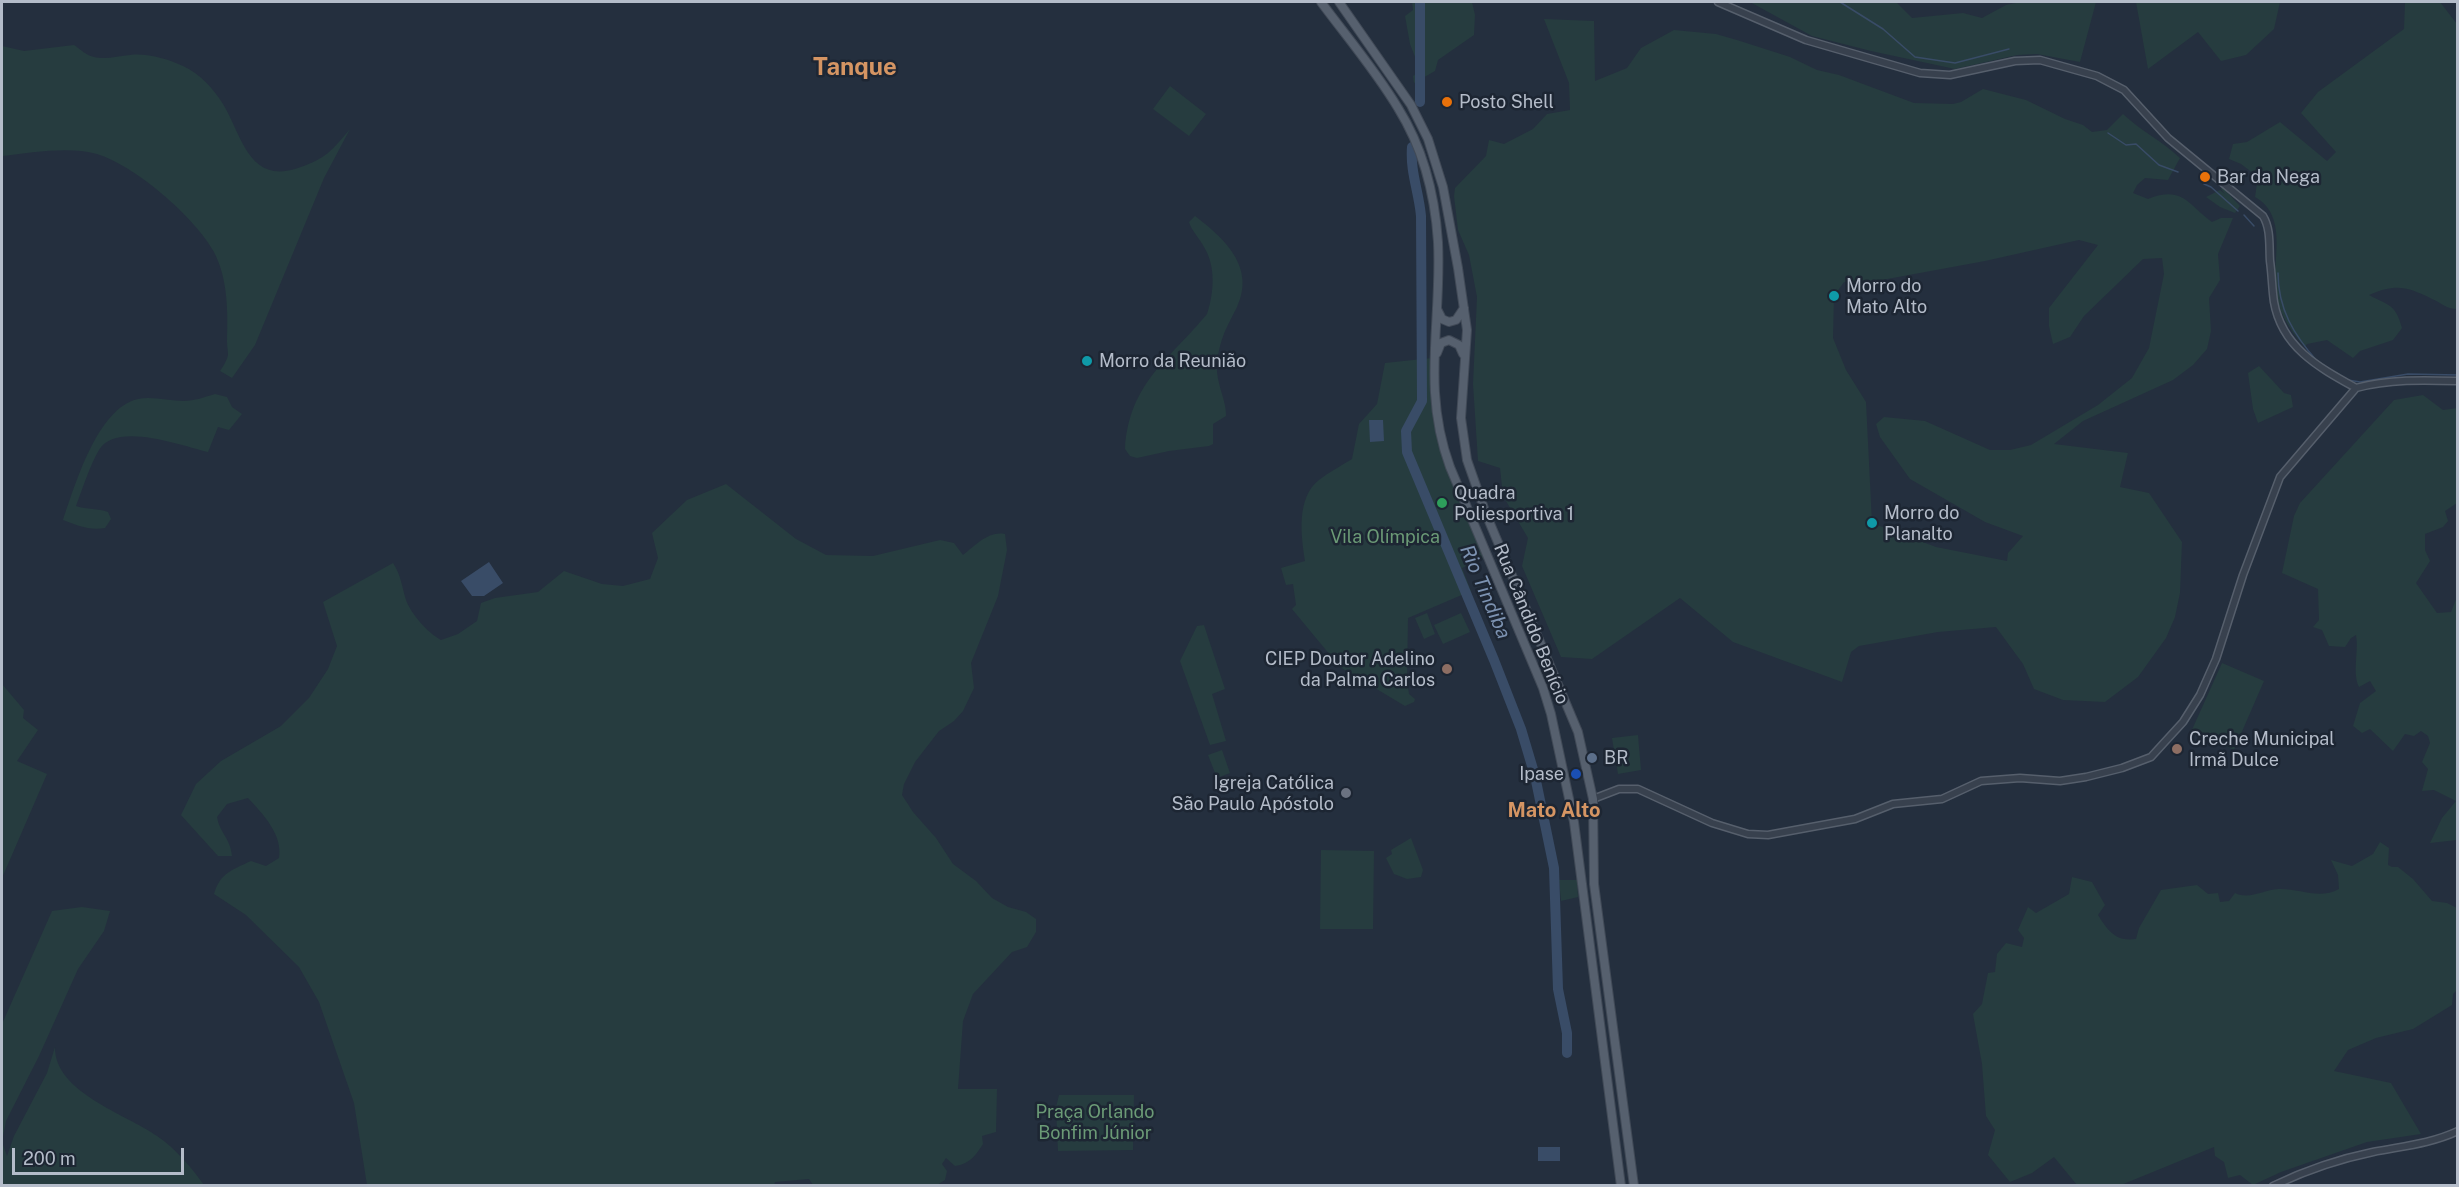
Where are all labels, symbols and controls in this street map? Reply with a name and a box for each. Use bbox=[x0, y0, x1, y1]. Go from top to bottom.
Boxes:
district label: Tanque bbox=[813, 54, 897, 82]
place label: Posto Shell bbox=[1459, 91, 1554, 113]
marker: Posto Shell bbox=[1440, 95, 1454, 109]
place label: Bar da Nega bbox=[2217, 166, 2320, 188]
marker: Bar da Nega bbox=[2198, 170, 2212, 184]
place label: Morro do Mato Alto bbox=[1846, 275, 1927, 318]
marker: Morro do Mato Alto bbox=[1827, 289, 1841, 303]
place label: Morro da Reunião bbox=[1099, 350, 1246, 372]
marker: Morro da Reunião bbox=[1080, 354, 1094, 368]
place label: Quadra Poliesportiva 1 bbox=[1454, 482, 1574, 524]
marker: Quadra Poliesportiva 1 bbox=[1435, 496, 1449, 510]
place label: Morro do Planalto bbox=[1884, 502, 1959, 544]
marker: Morro do Planalto bbox=[1865, 516, 1879, 530]
park label: Vila Olímpica bbox=[1330, 526, 1440, 548]
water label: Rio Tindiba bbox=[1454, 541, 1516, 643]
street label: Rua Cândido Benício bbox=[1489, 541, 1573, 707]
place label: CIEP Doutor Adelino da Palma Carlos bbox=[1265, 648, 1435, 690]
marker: CIEP Doutor Adelino da Palma Carlos bbox=[1440, 662, 1454, 676]
place label: Creche Municipal Irmã Dulce bbox=[2189, 728, 2335, 771]
marker: Creche Municipal Irmã Dulce bbox=[2170, 742, 2184, 756]
place label: BR bbox=[1604, 747, 1628, 769]
marker: BR bbox=[1585, 751, 1599, 765]
place label: Ipase bbox=[1519, 763, 1564, 785]
marker: Ipase bbox=[1569, 767, 1583, 781]
place label: Igreja Católica São Paulo Apóstolo bbox=[1171, 772, 1334, 814]
marker: Igreja Católica São Paulo Apóstolo bbox=[1339, 786, 1353, 800]
district label: Mato Alto bbox=[1507, 799, 1601, 823]
park label: Praça Orlando Bonfim Júnior bbox=[1036, 1101, 1154, 1144]
scale bar bbox=[15, 1136, 188, 1174]
text: 200 m bbox=[23, 1148, 76, 1169]

